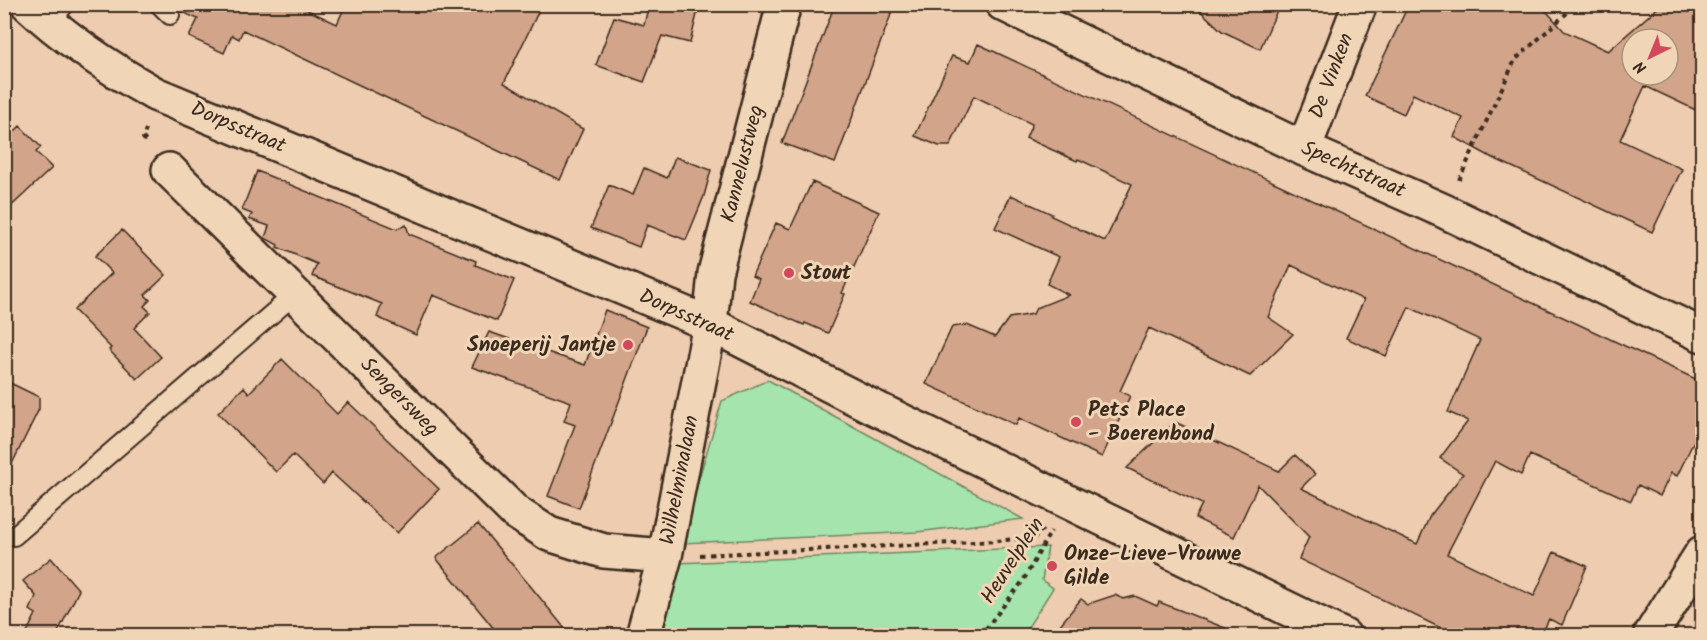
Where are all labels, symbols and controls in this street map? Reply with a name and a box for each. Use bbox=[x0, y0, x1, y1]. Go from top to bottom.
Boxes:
north arrow bbox=[1620, 27, 1680, 87]
street label: De Vinken bbox=[1301, 28, 1363, 124]
text: N bbox=[1629, 54, 1653, 79]
street label: Dorpsstraat bbox=[185, 93, 292, 163]
street label: Kannelustweg bbox=[712, 102, 774, 226]
street label: Spechtstraat bbox=[1295, 132, 1411, 208]
place label: Stout bbox=[801, 257, 852, 290]
marker: Stout bbox=[782, 266, 796, 280]
street label: Dorpsstraat bbox=[633, 280, 740, 352]
place label: Snoeperij Jantje bbox=[467, 329, 616, 362]
marker: Snoeperij Jantje bbox=[621, 338, 635, 352]
street label: Sengersweg bbox=[352, 350, 446, 444]
place label: Pets Place - Boerenbond bbox=[1088, 394, 1215, 451]
street label: Wilhelminalaan bbox=[651, 412, 709, 548]
marker: Pets Place - Boerenbond bbox=[1069, 415, 1083, 429]
street label: Heuvelplein bbox=[973, 511, 1053, 611]
place label: Onze-Lieve-Vrouwe Gilde bbox=[1064, 538, 1241, 595]
marker: Onze-Lieve-Vrouwe Gilde bbox=[1045, 559, 1059, 573]

